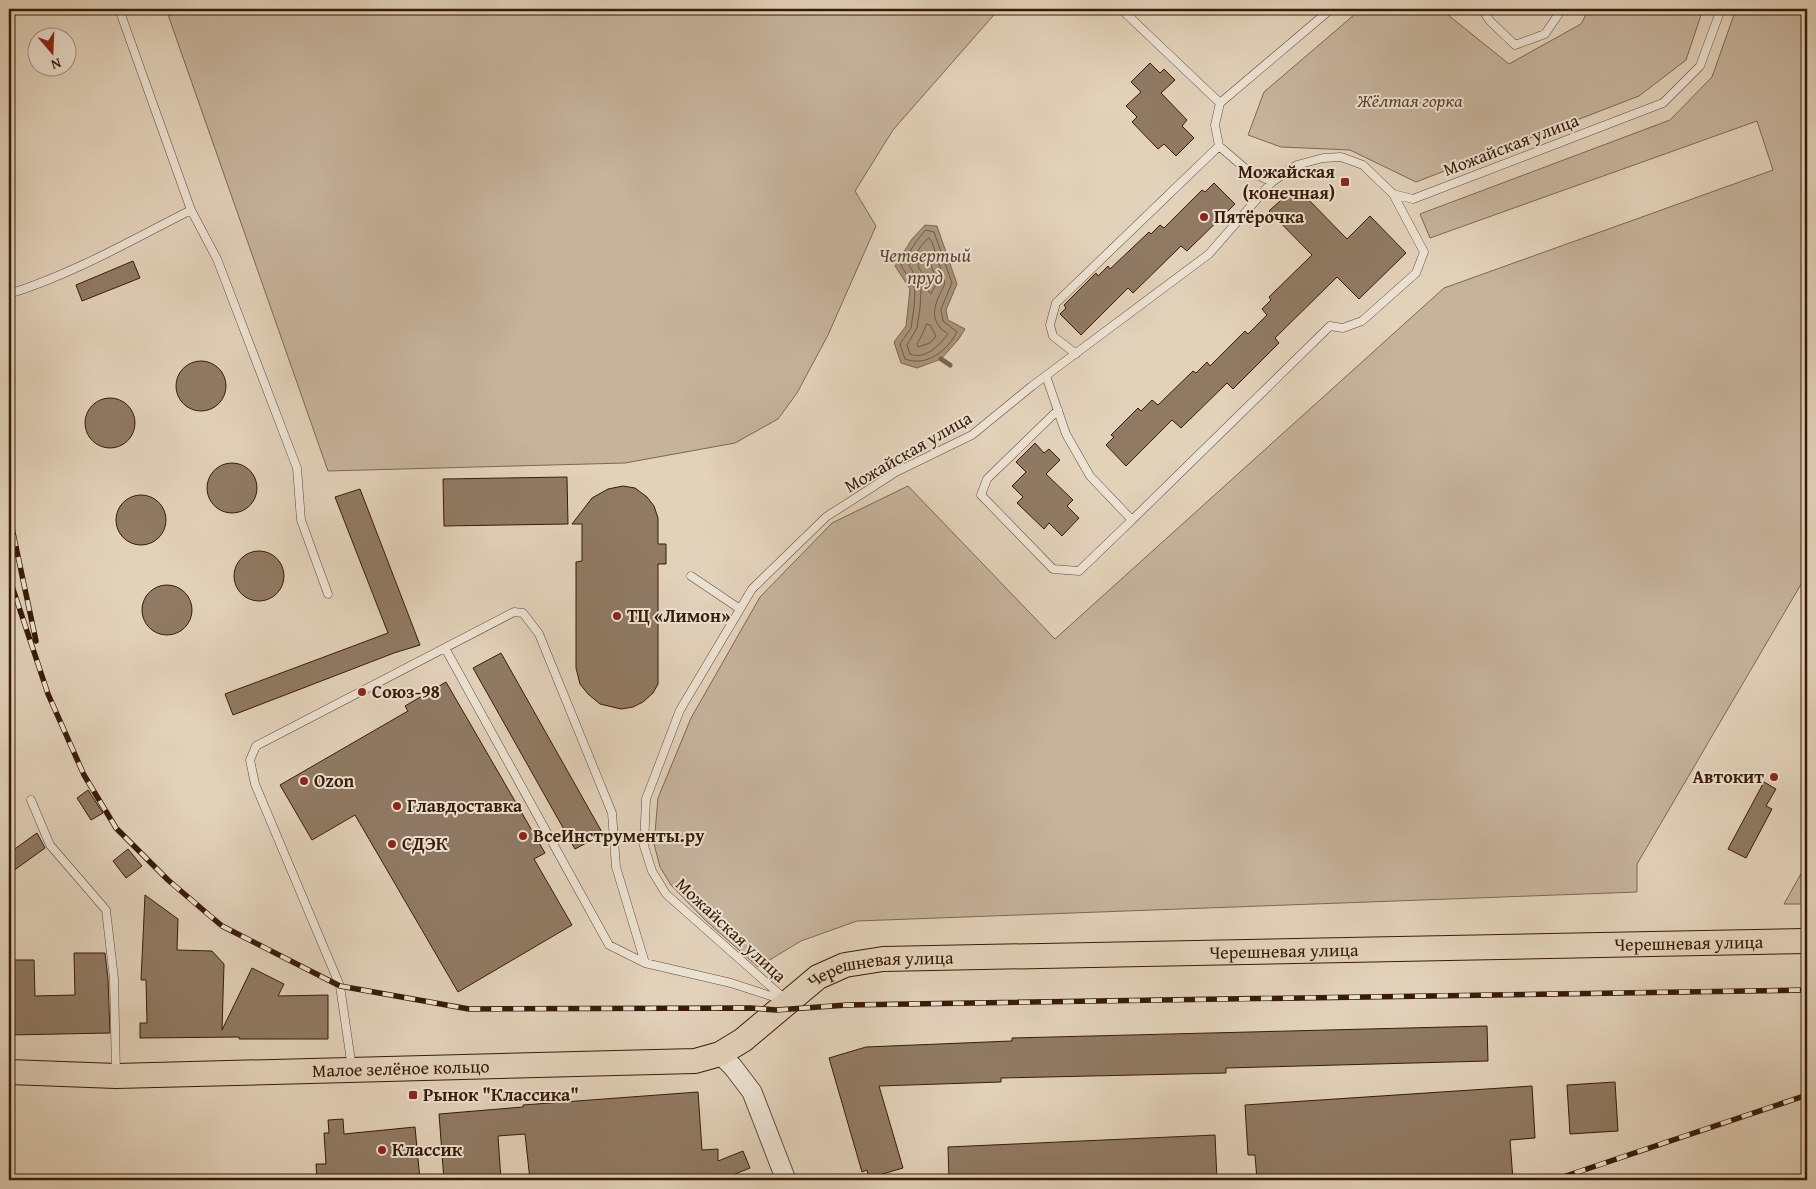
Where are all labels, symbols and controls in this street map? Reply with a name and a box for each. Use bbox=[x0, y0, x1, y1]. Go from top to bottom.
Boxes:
north arrow bbox=[28, 28, 78, 78]
text: N bbox=[48, 53, 64, 75]
park label: Жёлтая горка bbox=[1356, 87, 1463, 114]
street label: Можайская улица bbox=[1439, 106, 1583, 183]
place label: Можайская (конечная) bbox=[1238, 158, 1335, 206]
marker: Можайская (конечная) bbox=[1339, 176, 1351, 188]
place label: Пятёрочка bbox=[1214, 203, 1305, 230]
marker: Пятёрочка bbox=[1198, 211, 1210, 223]
water label: Четвертый пруд bbox=[879, 241, 972, 291]
street label: Можайская улица bbox=[839, 404, 977, 499]
place label: ТЦ «Лимон» bbox=[627, 602, 730, 629]
marker: ТЦ «Лимон» bbox=[611, 610, 623, 622]
place label: Союз-98 bbox=[372, 678, 440, 705]
marker: Союз-98 bbox=[356, 686, 368, 698]
place label: Автокит bbox=[1693, 763, 1764, 790]
place label: Ozon bbox=[314, 767, 354, 794]
marker: Автокит bbox=[1768, 771, 1780, 783]
marker: Ozon bbox=[298, 775, 310, 787]
place label: Главдоставка bbox=[407, 792, 523, 819]
marker: Главдоставка bbox=[391, 800, 403, 812]
place label: ВсеИнструменты.ру bbox=[533, 822, 705, 849]
place label: СДЭК bbox=[402, 830, 448, 857]
marker: ВсеИнструменты.ру bbox=[517, 830, 529, 842]
marker: СДЭК bbox=[386, 838, 398, 850]
street label: Можайская улица bbox=[670, 871, 793, 989]
street label: Черешневая улица bbox=[1614, 928, 1764, 958]
street label: Черешневая улица bbox=[1209, 936, 1359, 966]
street label: Черешневая улица bbox=[801, 944, 954, 994]
street label: Малое зелёное кольцо bbox=[312, 1052, 490, 1084]
place label: Рынок "Классика" bbox=[423, 1081, 579, 1108]
marker: Рынок "Классика" bbox=[407, 1089, 419, 1101]
place label: Классик bbox=[392, 1136, 463, 1163]
marker: Классик bbox=[376, 1144, 388, 1156]

